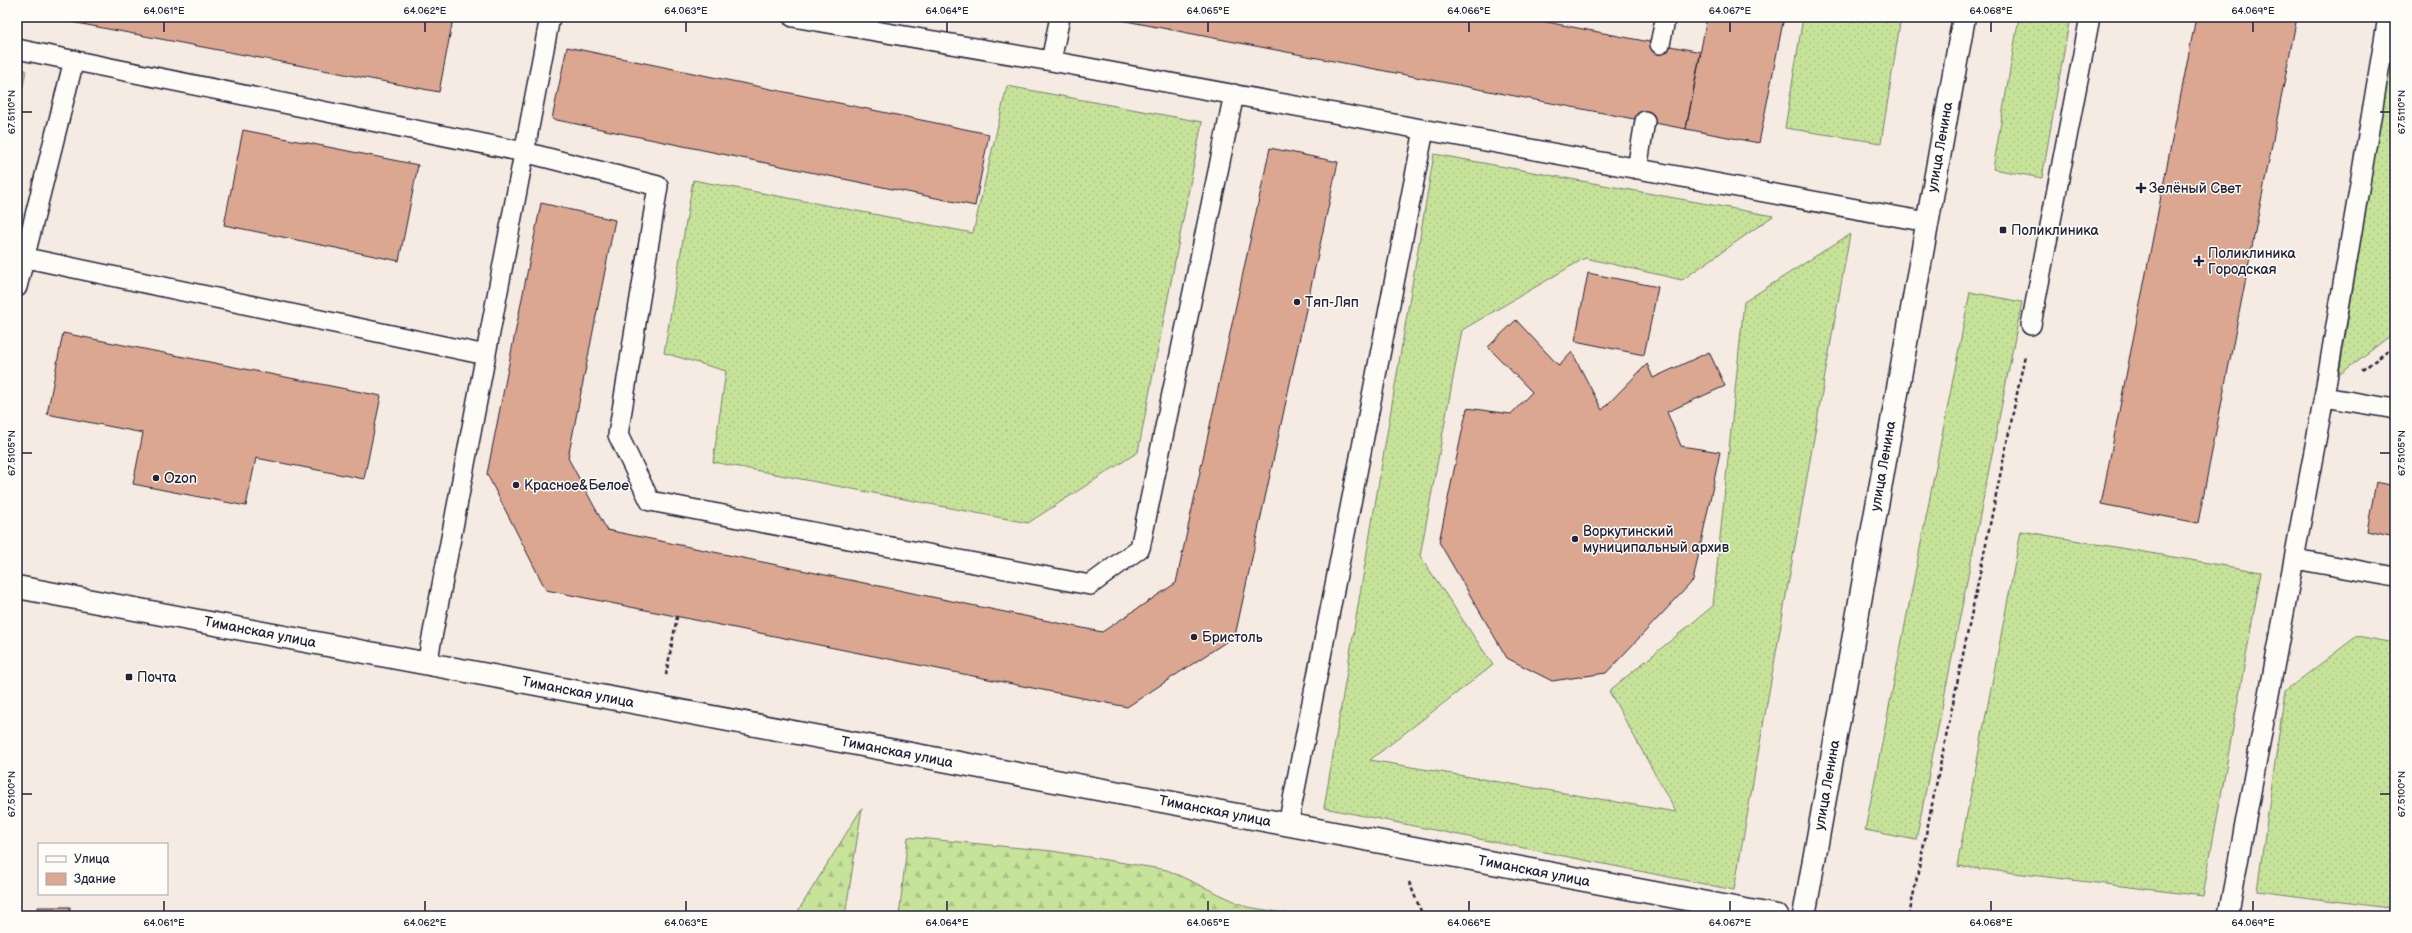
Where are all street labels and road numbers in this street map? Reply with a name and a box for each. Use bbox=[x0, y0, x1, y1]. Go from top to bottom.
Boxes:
street label: улица Ленина bbox=[1924, 100, 1956, 193]
street label: улица Ленина bbox=[1867, 419, 1899, 512]
street label: Тиманская улица bbox=[202, 613, 318, 651]
street label: Тиманская улица bbox=[520, 673, 636, 711]
street label: Тиманская улица bbox=[839, 733, 955, 771]
street label: улица Ленина bbox=[1811, 738, 1843, 831]
street label: Тиманская улица bbox=[1157, 792, 1273, 830]
street label: Тиманская улица bbox=[1476, 852, 1592, 890]

